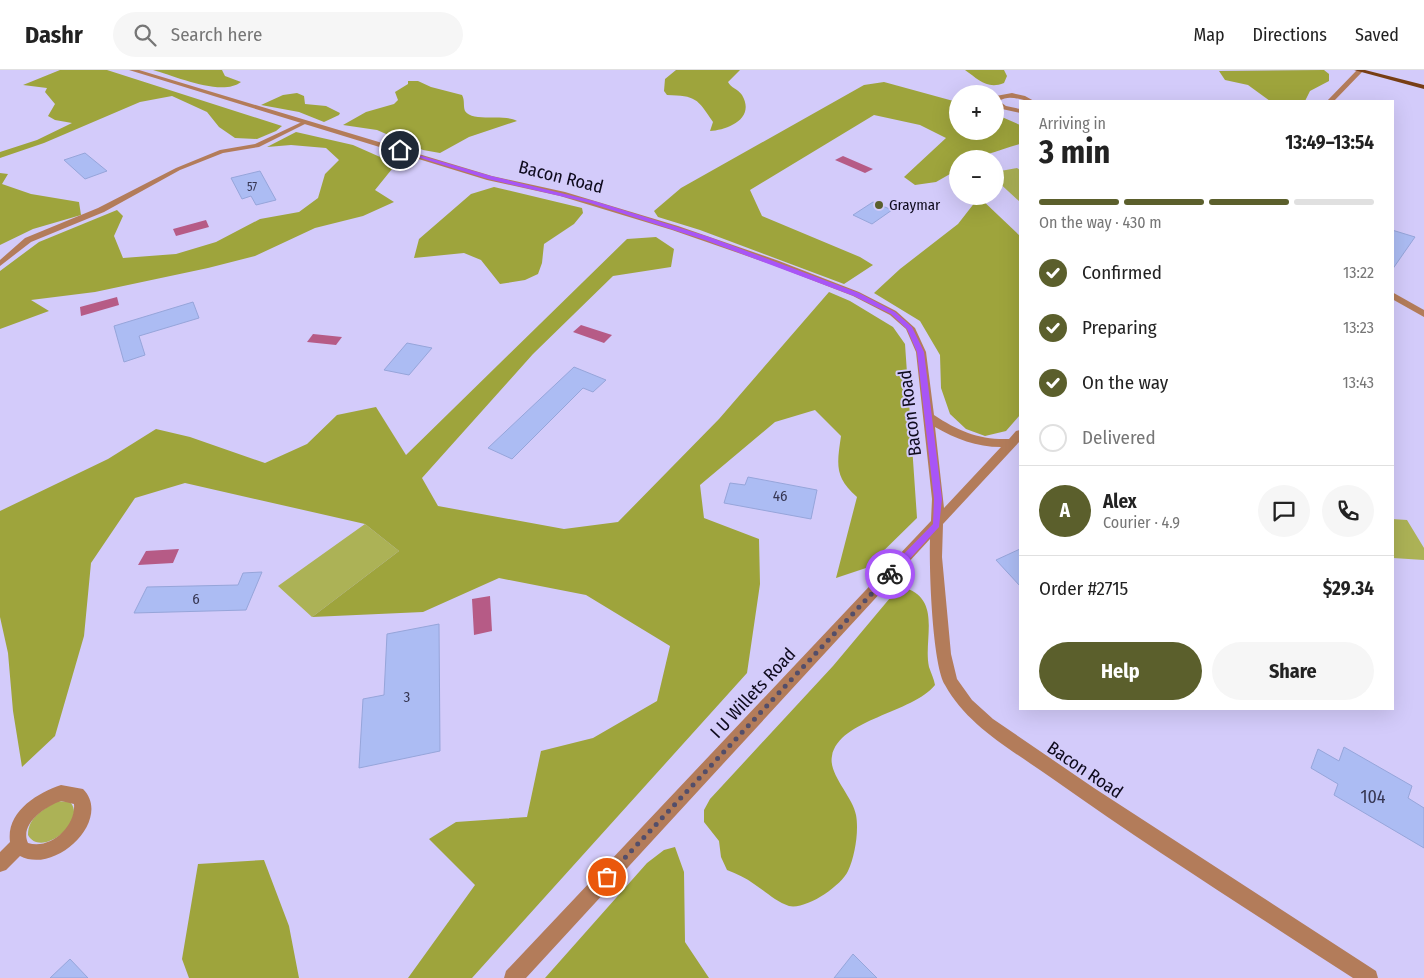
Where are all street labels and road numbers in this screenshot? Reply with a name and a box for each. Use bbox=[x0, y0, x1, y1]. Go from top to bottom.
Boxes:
street label: Bacon Road bbox=[516, 156, 606, 198]
street label: Bacon Road bbox=[894, 369, 926, 457]
street label: I U Willets Road bbox=[706, 643, 800, 743]
street label: Bacon Road bbox=[1043, 737, 1127, 803]

